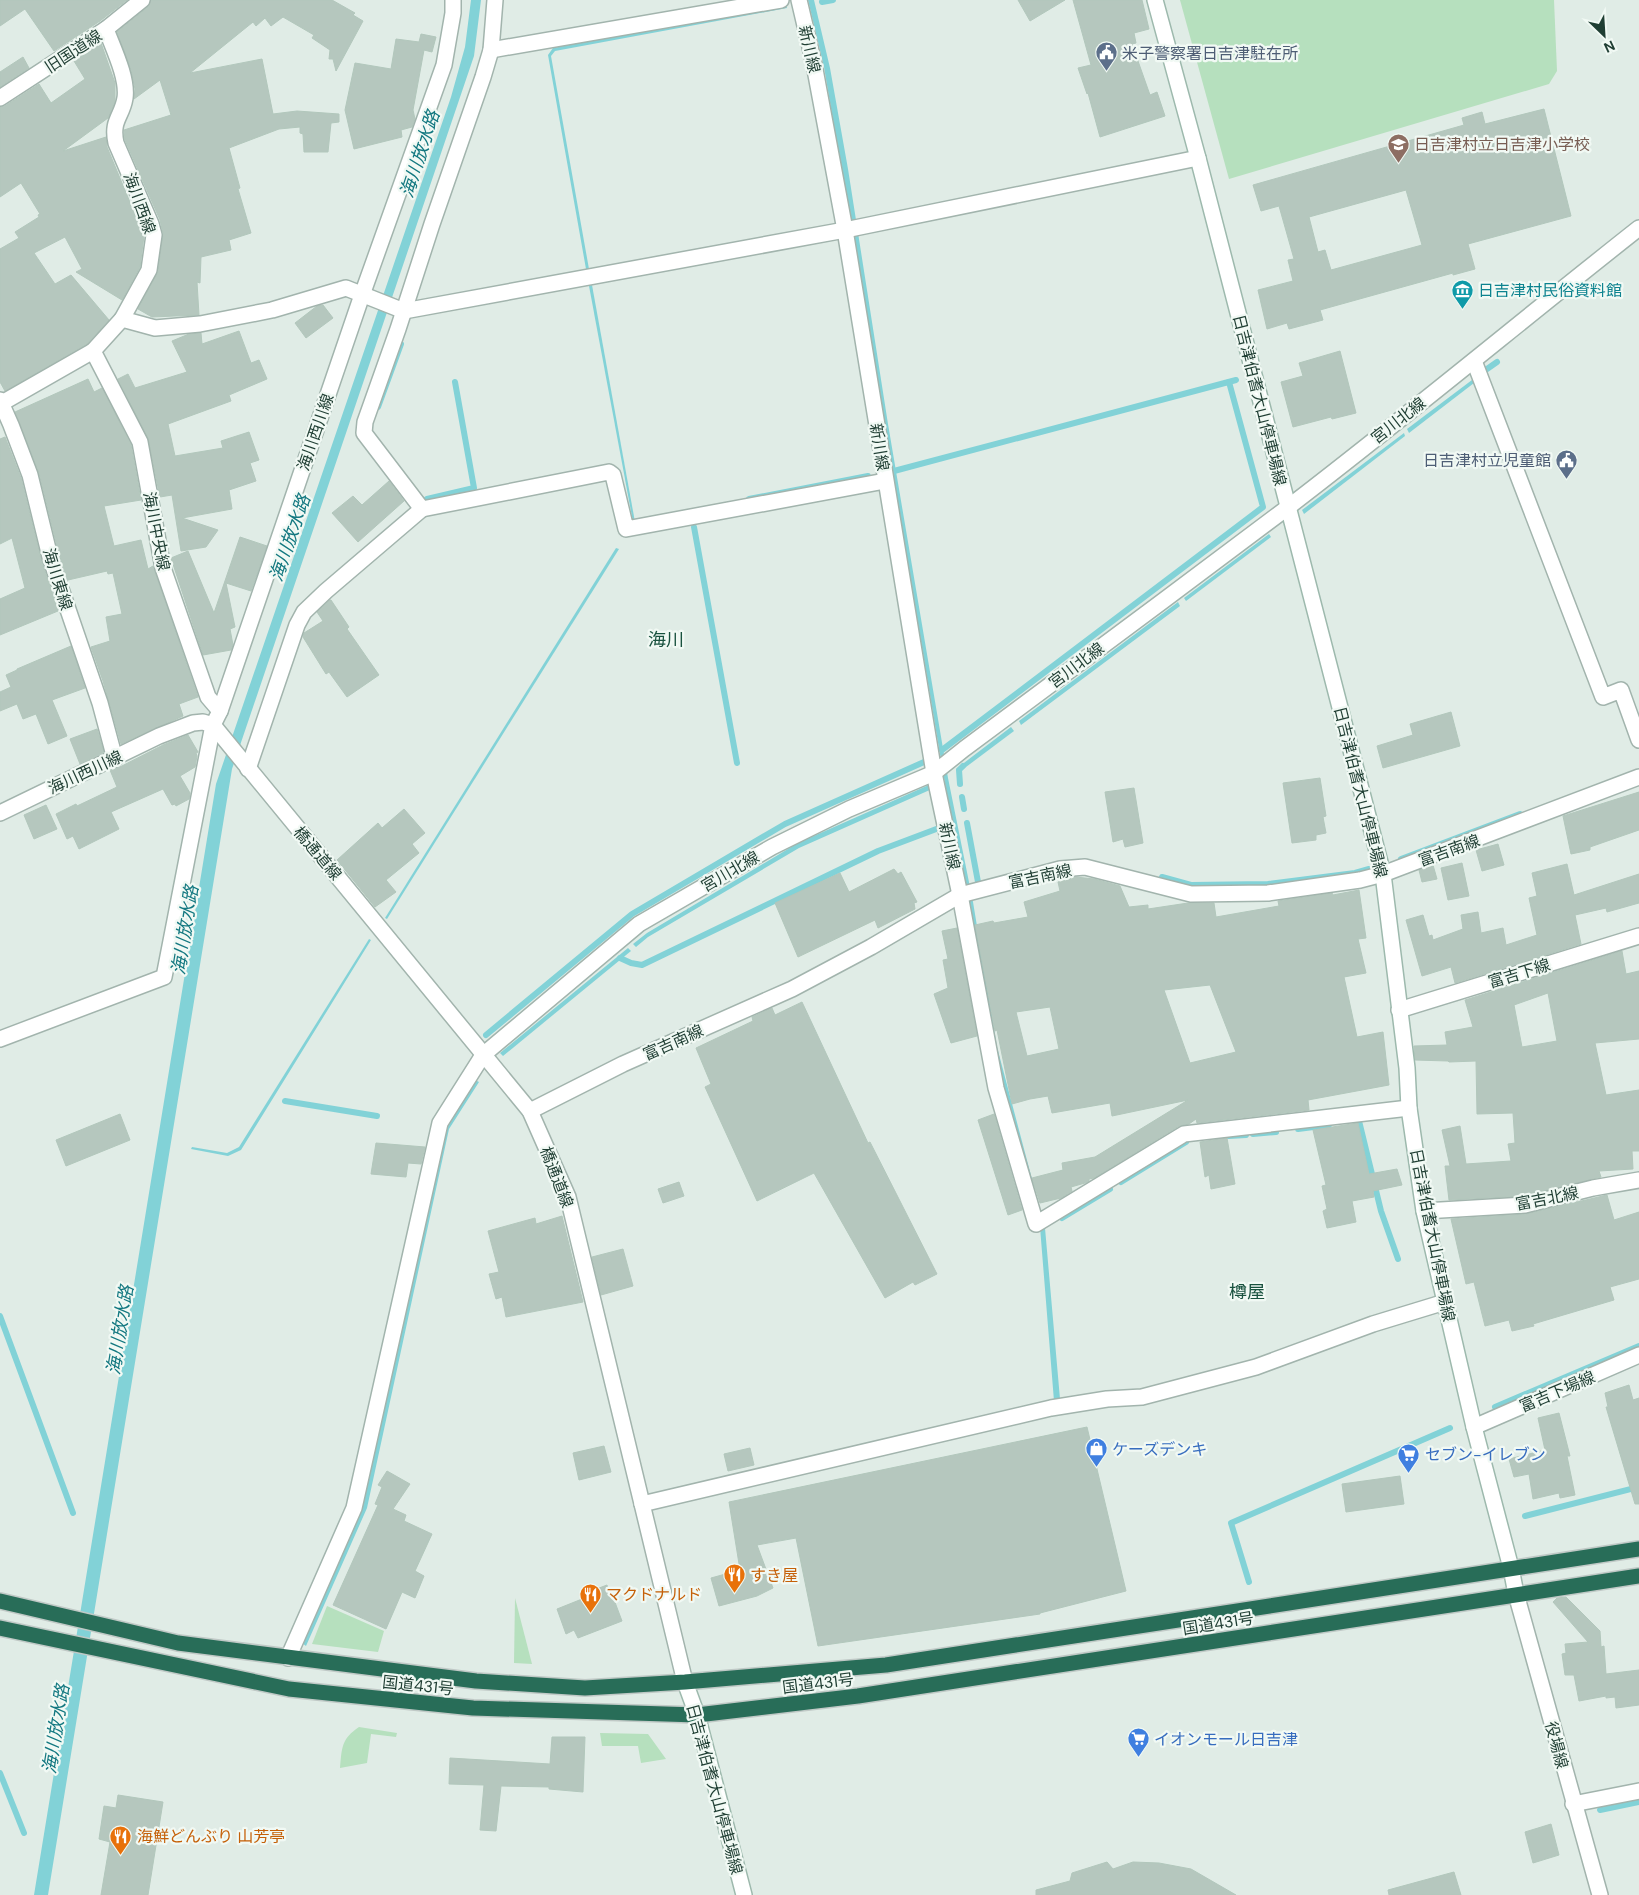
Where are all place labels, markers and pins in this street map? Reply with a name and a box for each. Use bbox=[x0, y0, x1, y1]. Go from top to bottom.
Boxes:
public building icon: 米子警察署日吉津駐在所 bbox=[1094, 41, 1118, 72]
place label: 米子警察署日吉津駐在所 bbox=[1122, 43, 1298, 64]
school or university icon: 日吉津村立日吉津小学校 bbox=[1386, 132, 1410, 163]
place label: 日吉津村立日吉津小学校 bbox=[1414, 134, 1590, 155]
museum icon: 日吉津村民俗資料館 bbox=[1450, 278, 1474, 309]
place label: 日吉津村民俗資料館 bbox=[1478, 280, 1622, 301]
public building icon: 日吉津村立児童館 bbox=[1555, 448, 1579, 479]
place label: 日吉津村立児童館 bbox=[1423, 450, 1551, 471]
shop icon: ケーズデンキ bbox=[1084, 1437, 1108, 1468]
place label: ケーズデンキ bbox=[1112, 1439, 1207, 1460]
supermarket icon: セブン-イレブン bbox=[1397, 1442, 1421, 1473]
place label: セブン-イレブン bbox=[1425, 1444, 1546, 1465]
restaurant icon: すき屋 bbox=[722, 1563, 746, 1594]
place label: すき屋 bbox=[750, 1565, 798, 1586]
restaurant icon: マクドナルド bbox=[578, 1582, 602, 1613]
place label: マクドナルド bbox=[606, 1584, 702, 1605]
supermarket icon: イオンモール日吉津 bbox=[1126, 1727, 1150, 1758]
place label: イオンモール日吉津 bbox=[1154, 1729, 1298, 1750]
restaurant icon: 海鮮どんぶり 山芳亭 bbox=[109, 1824, 133, 1855]
place label: 海鮮どんぶり 山芳亭 bbox=[137, 1826, 285, 1847]

